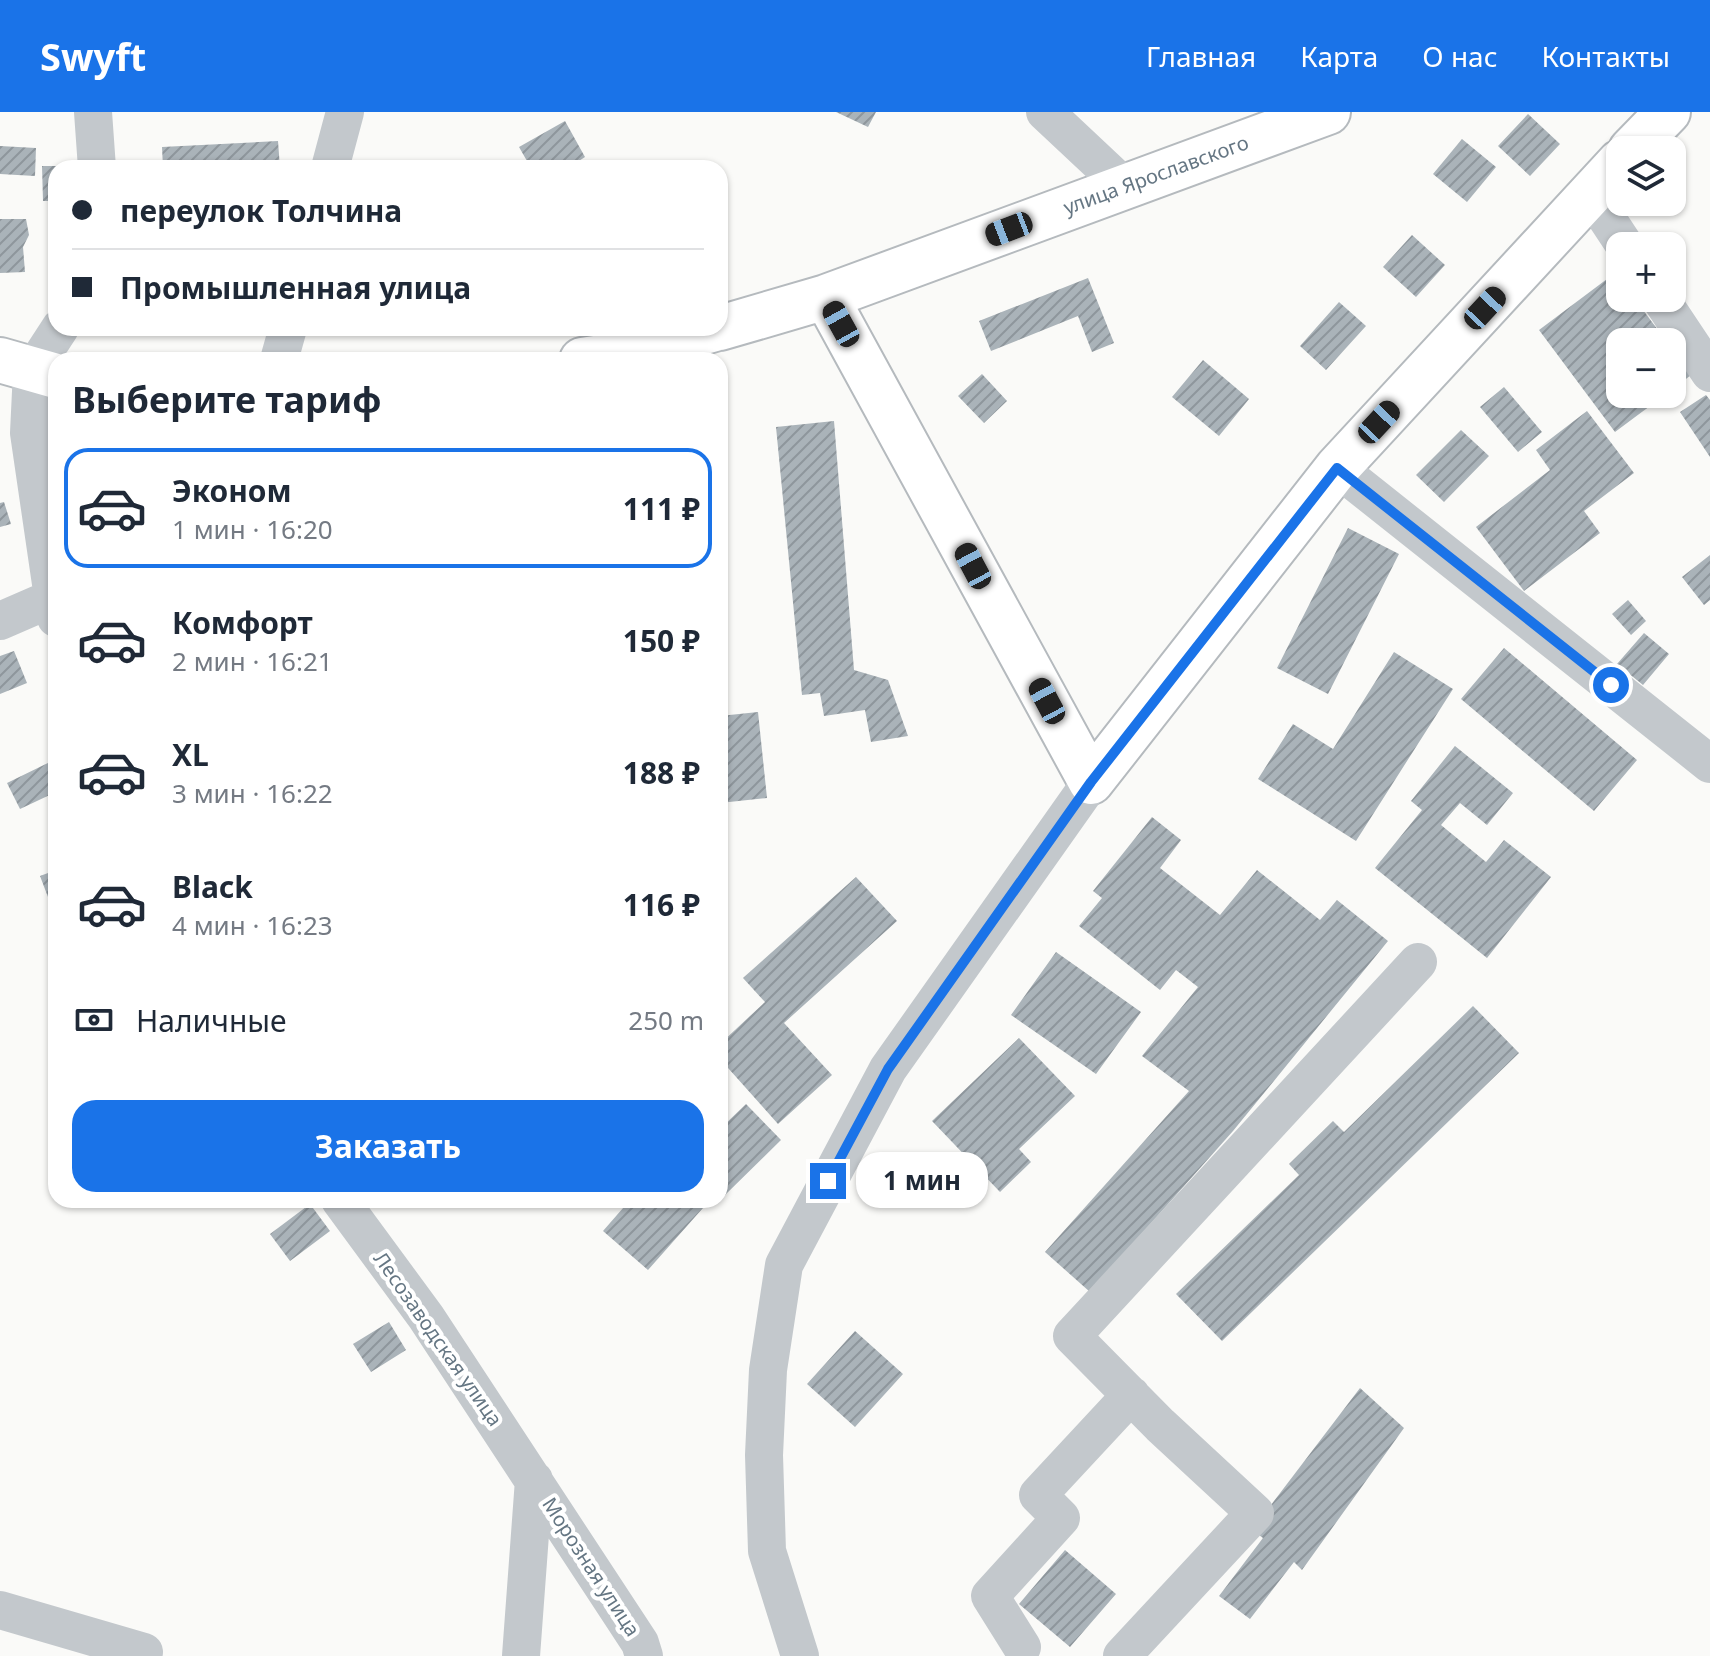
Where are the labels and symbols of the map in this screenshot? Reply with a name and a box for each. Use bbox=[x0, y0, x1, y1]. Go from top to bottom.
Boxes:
street label: улица Ярославского bbox=[1060, 128, 1252, 221]
car bbox=[982, 209, 1036, 249]
car bbox=[1460, 282, 1510, 334]
car bbox=[819, 297, 863, 351]
car bbox=[1354, 396, 1404, 448]
car bbox=[951, 539, 995, 593]
route start bbox=[1593, 667, 1629, 703]
car bbox=[1025, 674, 1069, 728]
callout: 1 мин bbox=[856, 1153, 988, 1209]
route end bbox=[810, 1163, 846, 1199]
street label: Лесозаводская улица bbox=[368, 1246, 509, 1431]
street label: Морозная улица bbox=[536, 1492, 646, 1641]

